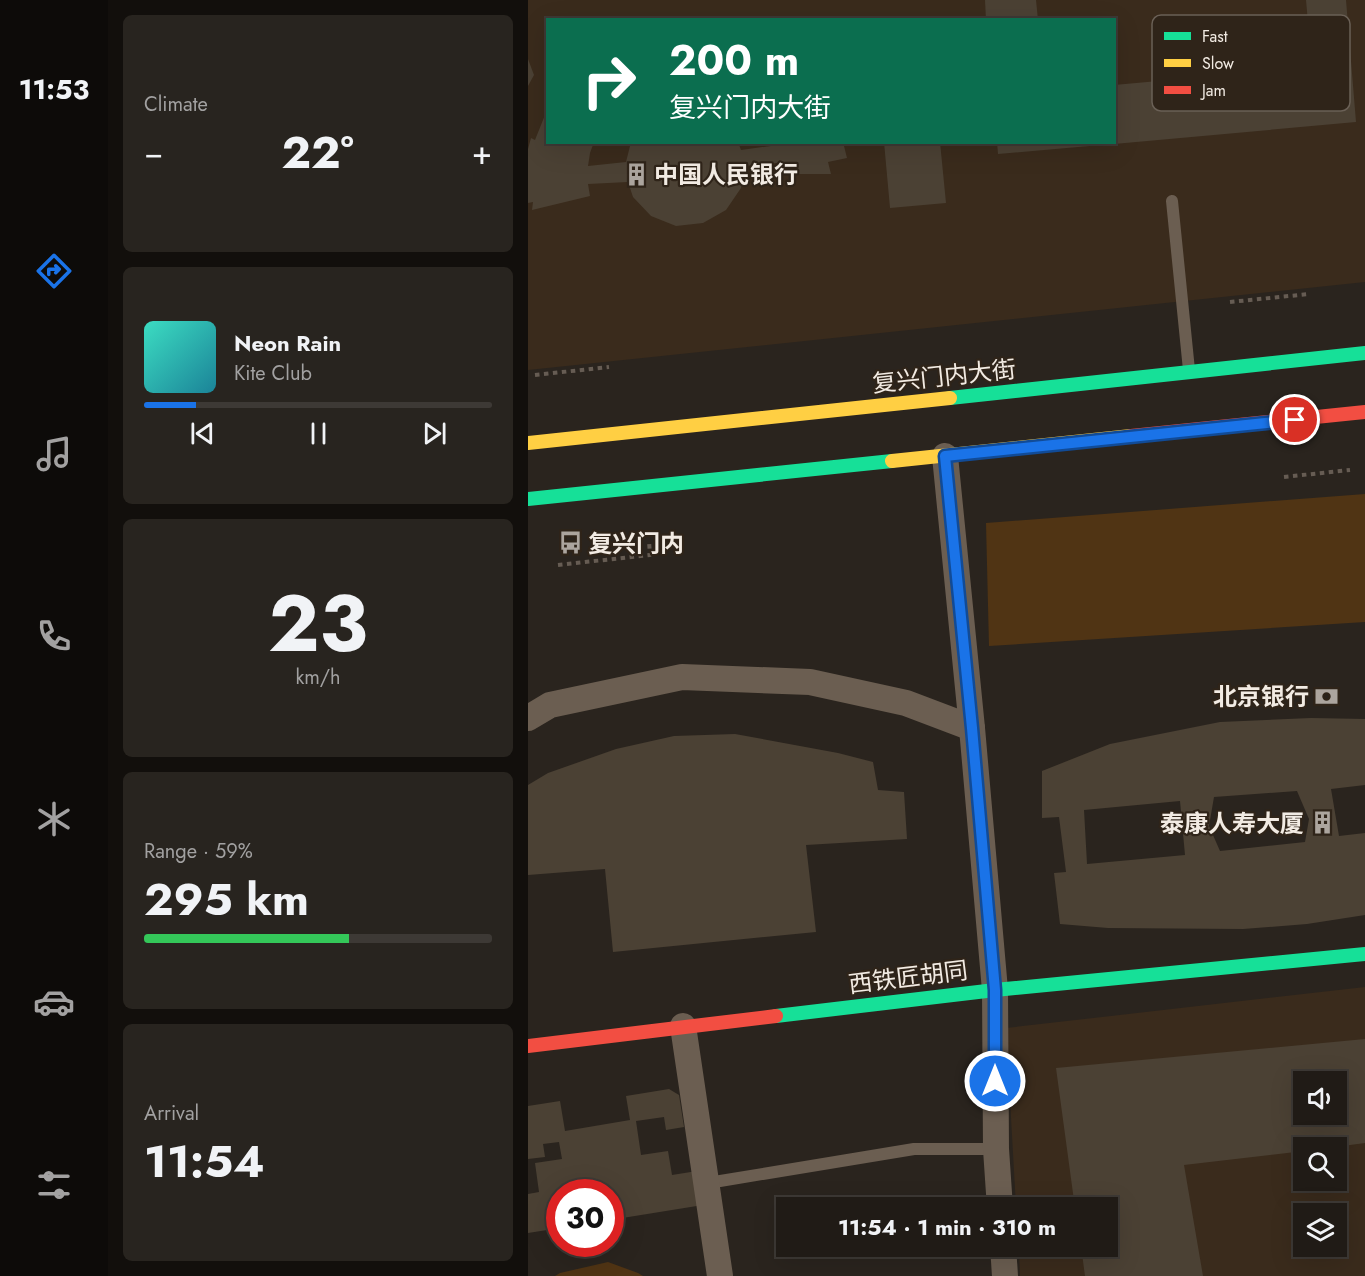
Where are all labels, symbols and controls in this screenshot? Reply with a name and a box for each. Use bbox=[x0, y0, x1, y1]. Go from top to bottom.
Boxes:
legend bbox=[1152, 15, 1350, 111]
text: Fast bbox=[1202, 25, 1228, 48]
text: 200 m bbox=[669, 30, 799, 91]
icon: right bbox=[570, 42, 648, 120]
text: Slow bbox=[1202, 52, 1234, 75]
text: 11:53 bbox=[19, 70, 89, 109]
text: Jam bbox=[1200, 79, 1226, 102]
text: 复兴门内大街 bbox=[669, 88, 831, 127]
text: Climate bbox=[144, 90, 208, 119]
text: 22° bbox=[281, 120, 354, 185]
text: − bbox=[144, 129, 163, 176]
text: + bbox=[472, 129, 492, 176]
place label: 中国人民银行 bbox=[654, 157, 798, 192]
building icon: 中国人民银行 bbox=[623, 161, 649, 187]
icon: directions bbox=[33, 250, 75, 292]
text: Neon Rain bbox=[234, 327, 341, 359]
street label: 复兴门内大街 bbox=[871, 351, 1017, 401]
text: Kite Club bbox=[234, 359, 312, 388]
pin bbox=[1269, 394, 1320, 445]
icon: arrive bbox=[1278, 403, 1311, 436]
icon: previous bbox=[186, 417, 219, 450]
icon: pause bbox=[302, 417, 335, 450]
icon: next bbox=[418, 417, 451, 450]
icon: music bbox=[33, 433, 75, 475]
place label: 复兴门内 bbox=[588, 526, 684, 561]
bus stop icon: 复兴门内 bbox=[557, 530, 583, 556]
text: 23 bbox=[268, 568, 368, 680]
icon: phone bbox=[33, 615, 75, 657]
text: km/h bbox=[295, 663, 341, 692]
place label: 北京银行 bbox=[1213, 679, 1309, 714]
bank icon: 北京银行 bbox=[1314, 683, 1340, 709]
icon: climate bbox=[33, 798, 75, 840]
place label: 泰康人寿大厦 bbox=[1160, 806, 1304, 841]
building icon: 泰康人寿大厦 bbox=[1309, 810, 1335, 836]
text: Range · 59% bbox=[144, 837, 253, 866]
text: 295 km bbox=[144, 867, 309, 932]
street label: 西铁匠胡同 bbox=[846, 952, 970, 1002]
icon: car bbox=[33, 981, 75, 1023]
position arrow bbox=[963, 1049, 1027, 1113]
map controls bbox=[1293, 1071, 1347, 1257]
button: sound bbox=[1293, 1071, 1347, 1125]
text: Arrival bbox=[144, 1099, 199, 1128]
text: 11:54 bbox=[144, 1129, 265, 1194]
button: search bbox=[1293, 1137, 1347, 1191]
icon: filters bbox=[33, 1164, 75, 1206]
speed limit sign: 30 bbox=[546, 1179, 624, 1257]
button: layers bbox=[1293, 1203, 1347, 1257]
text: 11:54 · 1 min · 310 m bbox=[838, 1211, 1056, 1243]

